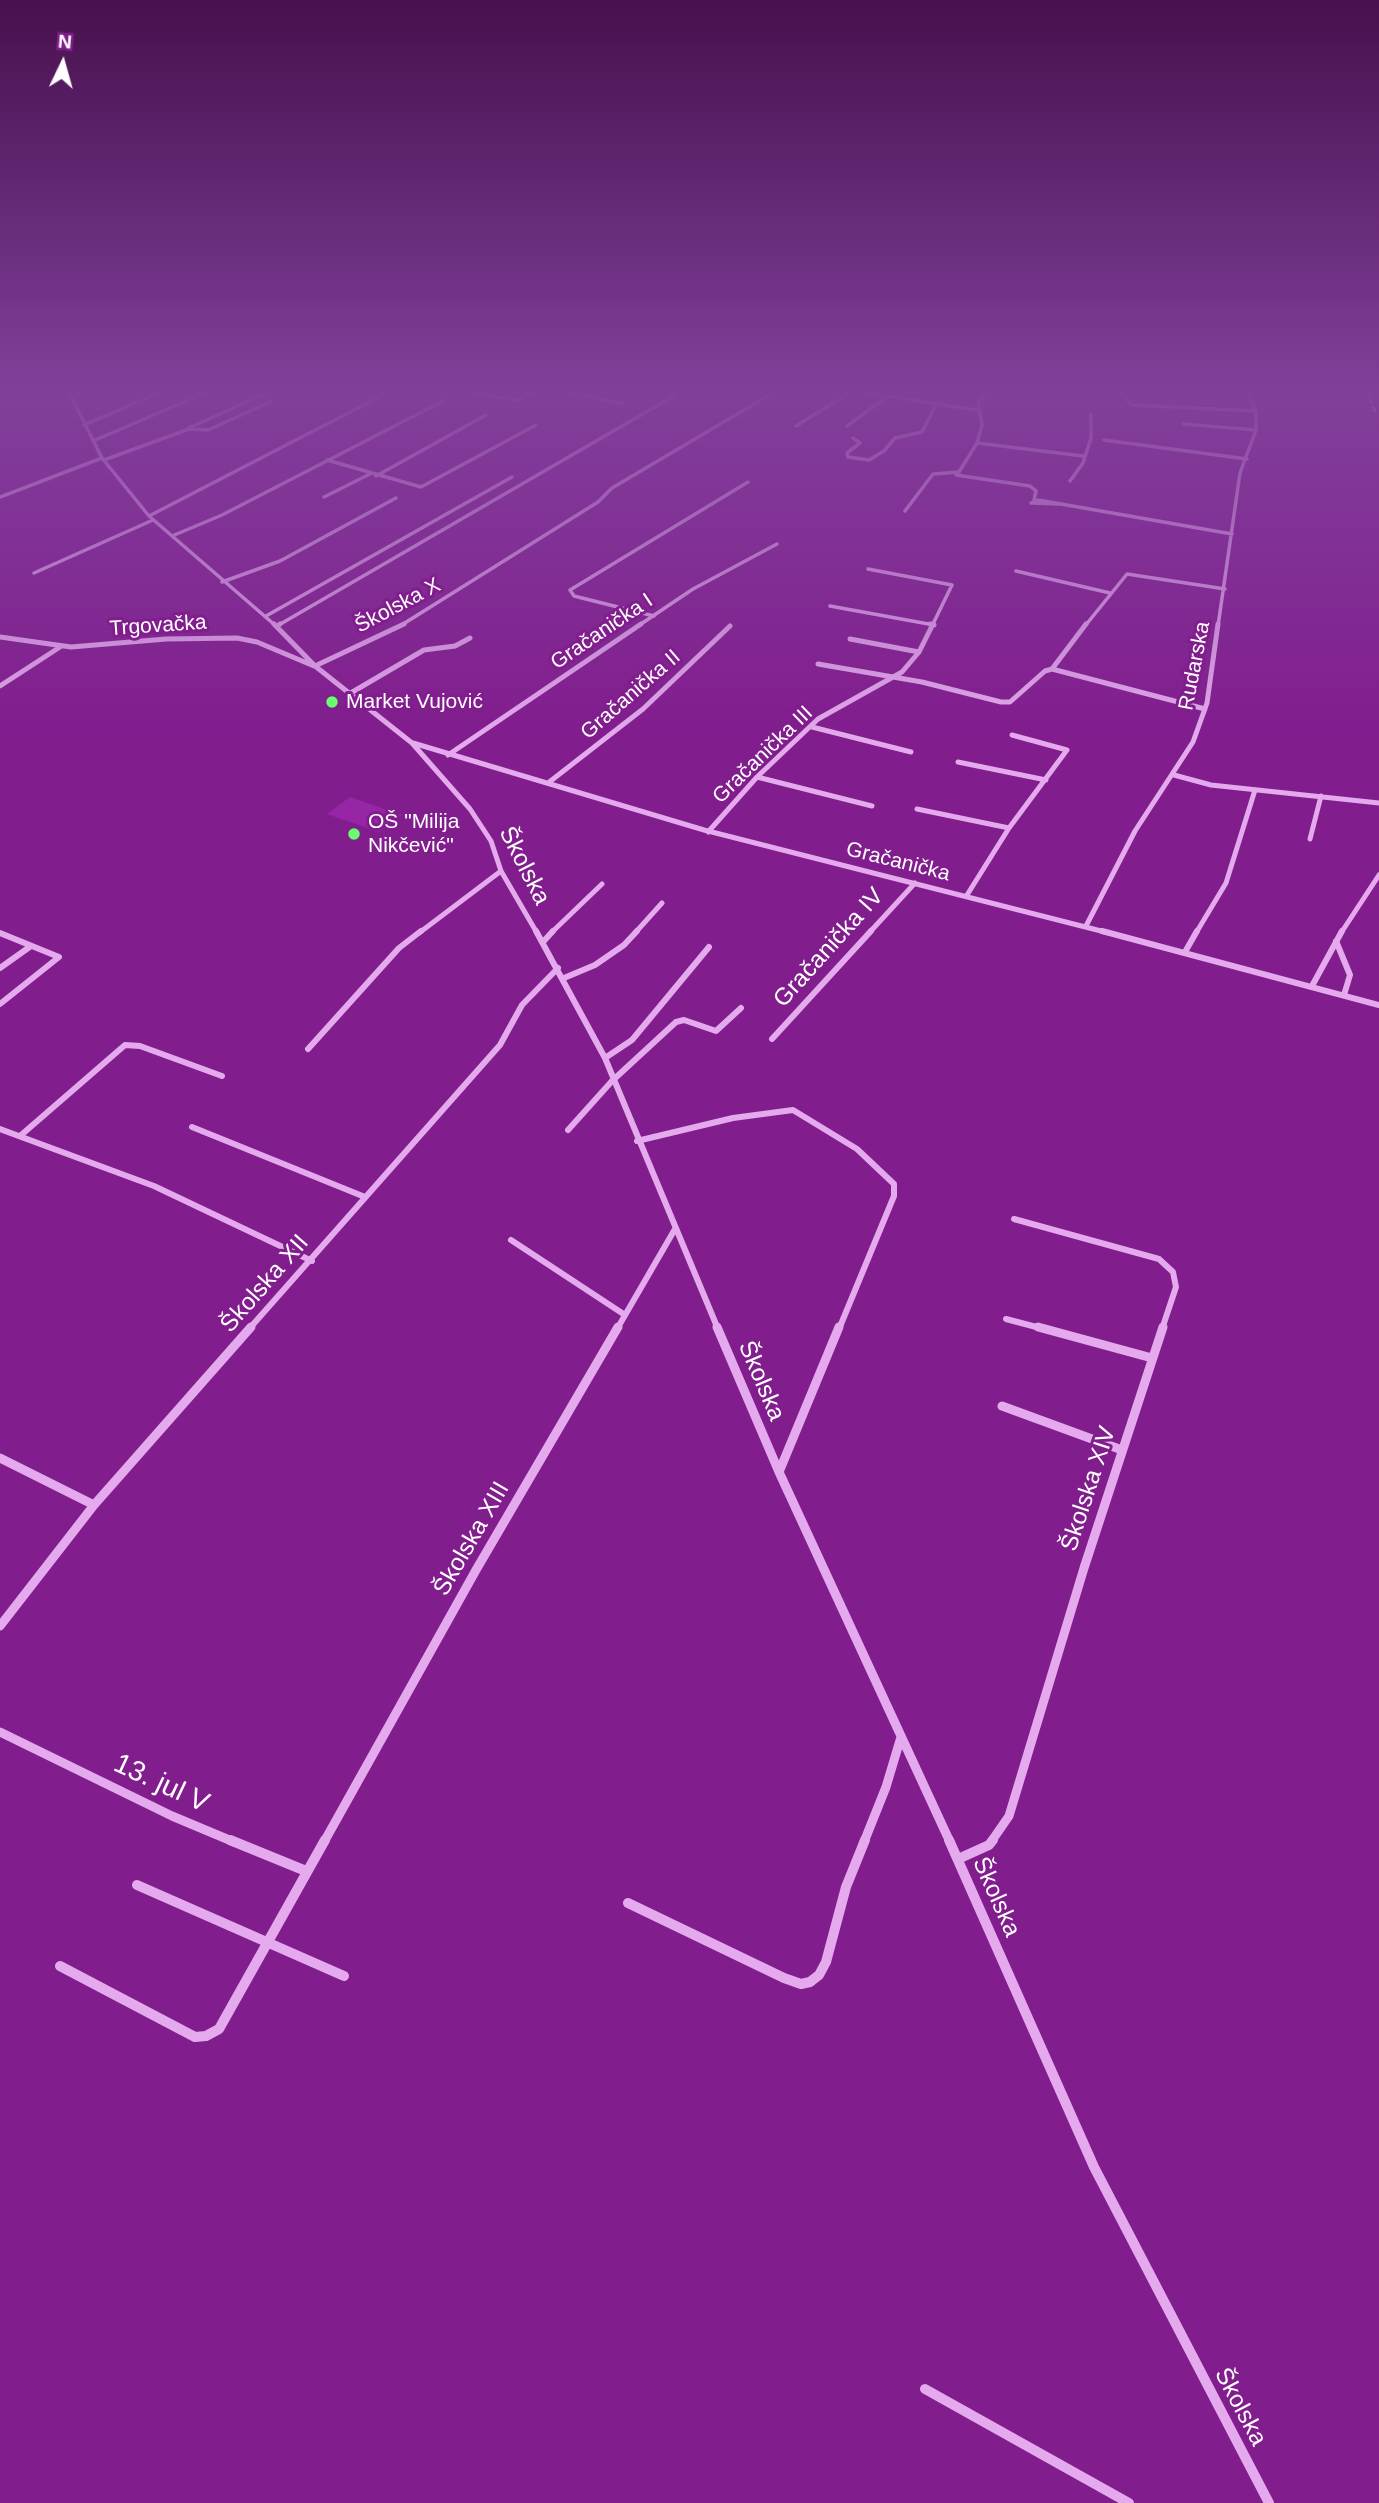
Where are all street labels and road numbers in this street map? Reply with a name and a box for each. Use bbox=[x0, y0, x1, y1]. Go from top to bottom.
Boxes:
street label: Školska X bbox=[351, 573, 445, 639]
street label: Gračanička I bbox=[546, 589, 658, 675]
street label: Trgovačka bbox=[109, 610, 207, 642]
street label: Rudarska bbox=[1174, 619, 1216, 713]
street label: Gračanička II bbox=[576, 645, 686, 745]
street label: Gračanička III bbox=[708, 701, 818, 809]
street label: Školska bbox=[492, 822, 556, 910]
street label: Gračanička bbox=[843, 837, 953, 887]
street label: Gračanička IV bbox=[768, 882, 890, 1014]
street label: Školska XII bbox=[215, 1229, 315, 1339]
street label: Školska bbox=[731, 1337, 791, 1425]
street label: Školska XIV bbox=[1055, 1423, 1123, 1555]
street label: Školska XIII bbox=[428, 1477, 516, 1601]
street label: 13. jul V bbox=[108, 1747, 214, 1821]
street label: Školska bbox=[966, 1853, 1026, 1941]
street label: Školska bbox=[1208, 2363, 1272, 2451]

